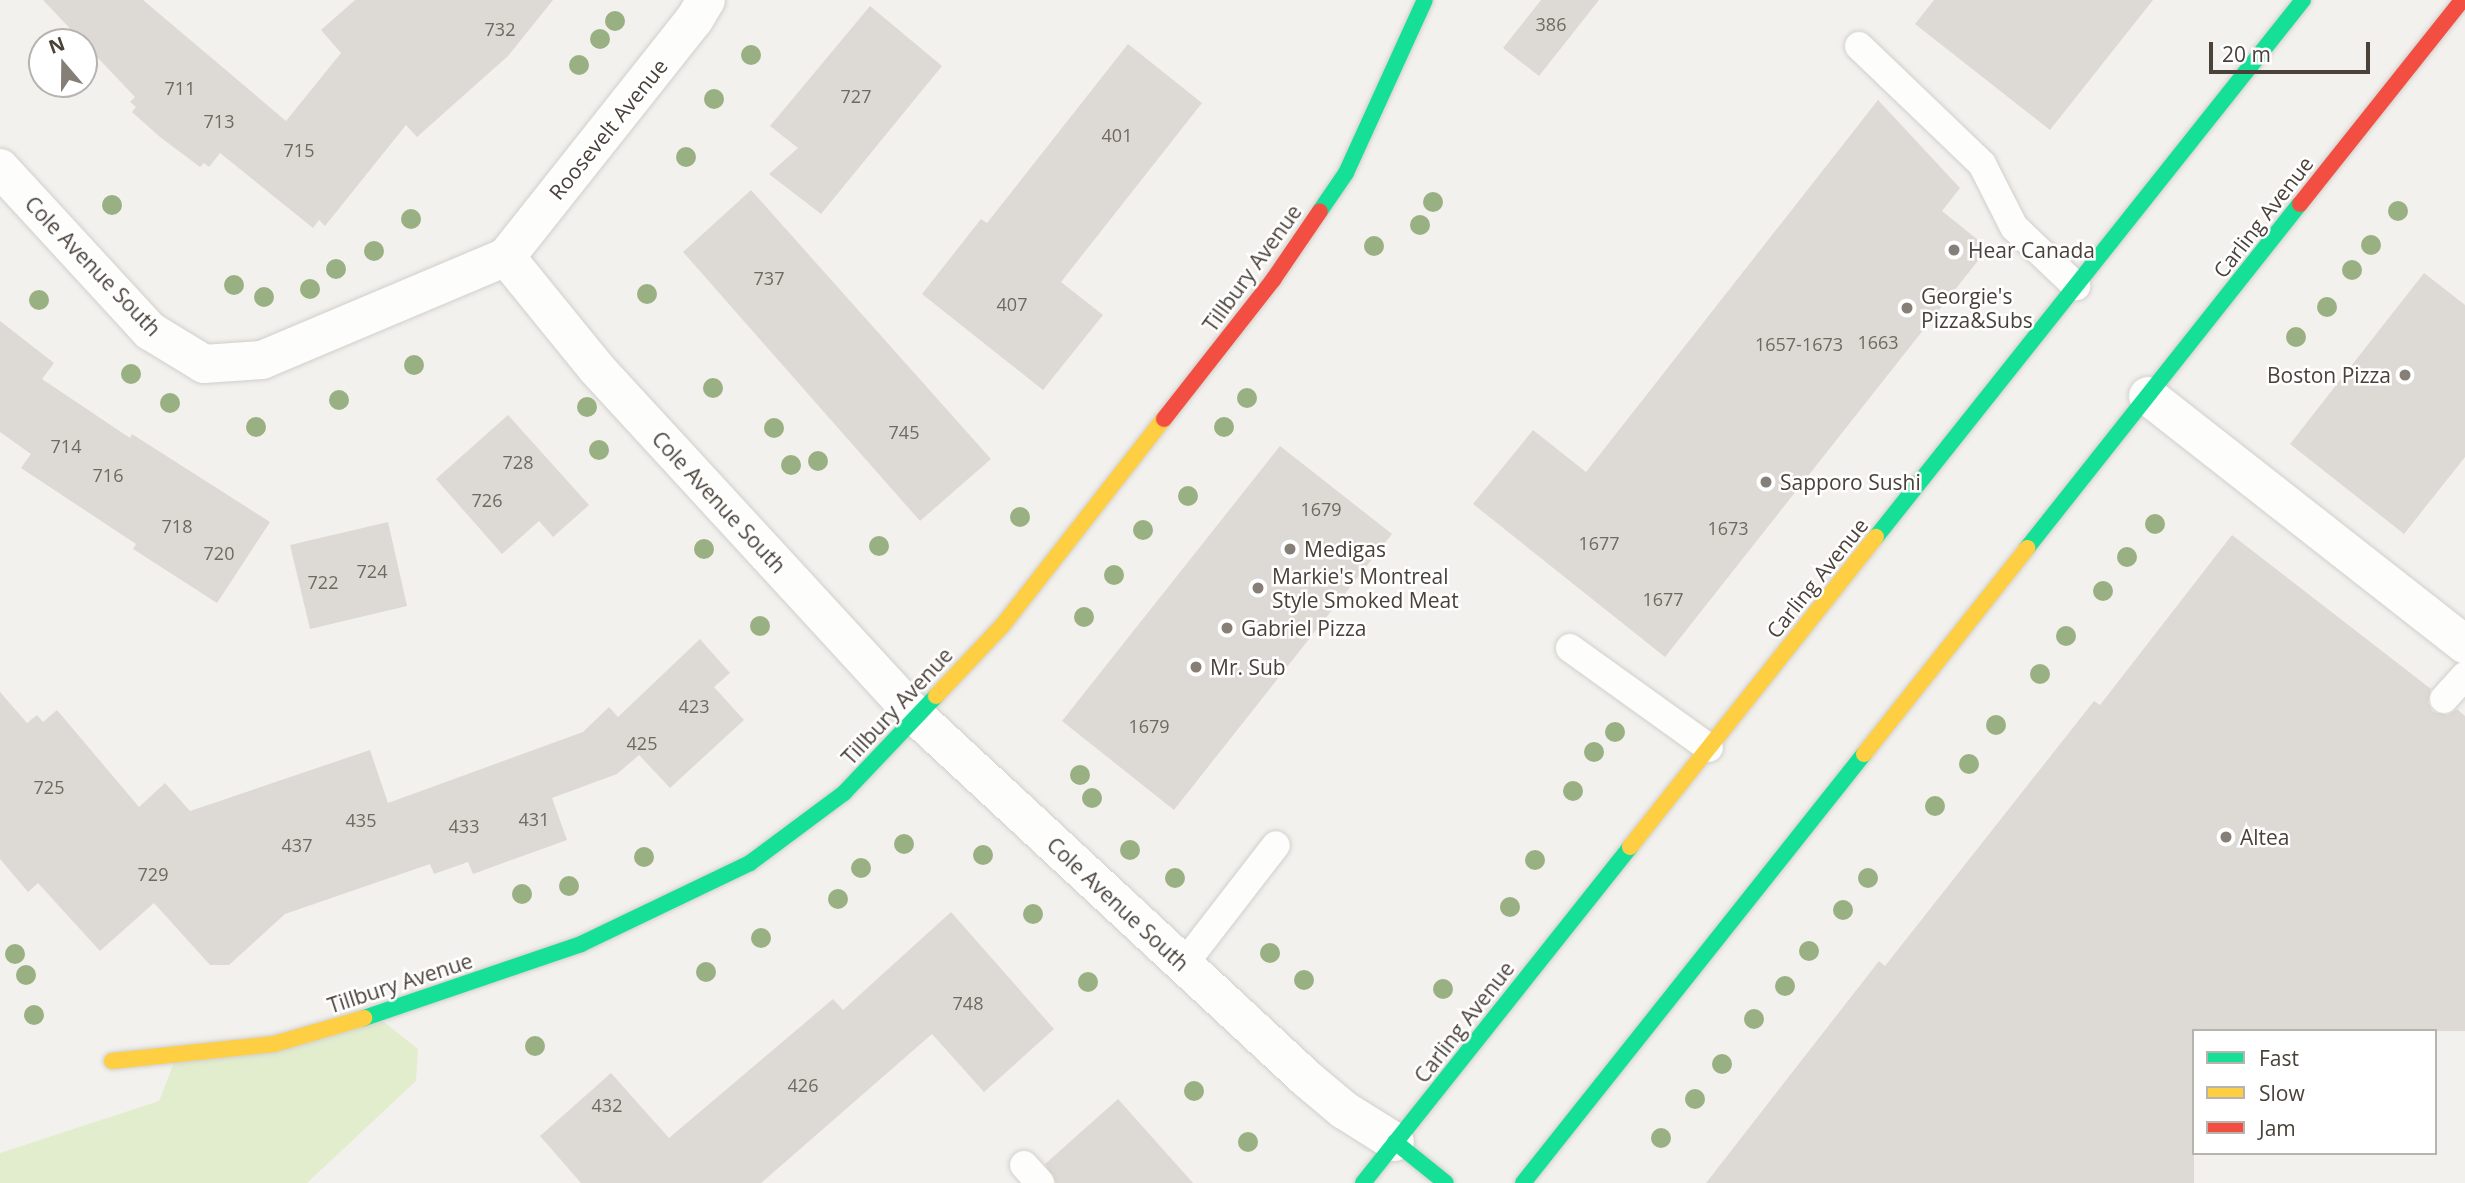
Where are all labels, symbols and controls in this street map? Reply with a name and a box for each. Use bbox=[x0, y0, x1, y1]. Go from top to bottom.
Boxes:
house number: 386 bbox=[1536, 13, 1566, 35]
house number: 732 bbox=[485, 18, 515, 40]
north arrow bbox=[28, 28, 98, 98]
scale bar bbox=[2213, 28, 2374, 72]
text: N bbox=[45, 30, 68, 60]
text: 20 m bbox=[2222, 40, 2271, 68]
street label: Roosevelt Avenue bbox=[544, 54, 672, 204]
house number: 711 bbox=[165, 77, 195, 99]
house number: 727 bbox=[841, 85, 871, 107]
house number: 713 bbox=[204, 110, 234, 132]
house number: 401 bbox=[1102, 124, 1132, 146]
house number: 715 bbox=[284, 139, 314, 161]
street label: Carling Avenue bbox=[2208, 151, 2318, 283]
street label: Cole Avenue South bbox=[20, 191, 166, 341]
street label: Tillbury Avenue bbox=[1197, 200, 1307, 336]
place label: Hear Canada bbox=[1968, 237, 2095, 263]
marker: Hear Canada bbox=[1946, 242, 1962, 258]
house number: 737 bbox=[754, 267, 784, 289]
place label: Georgie's Pizza&Subs bbox=[1921, 283, 2033, 333]
house number: 407 bbox=[997, 293, 1027, 315]
marker: Georgie's Pizza&Subs bbox=[1899, 300, 1915, 316]
house number: 1663 bbox=[1857, 331, 1899, 353]
house number: 1657-1673 bbox=[1755, 333, 1843, 355]
place label: Boston Pizza bbox=[2267, 362, 2391, 388]
marker: Boston Pizza bbox=[2397, 367, 2413, 383]
house number: 745 bbox=[889, 421, 919, 443]
street label: Cole Avenue South bbox=[647, 426, 791, 578]
house number: 714 bbox=[51, 435, 81, 457]
house number: 728 bbox=[503, 451, 533, 473]
house number: 716 bbox=[93, 464, 123, 486]
place label: Sapporo Sushi bbox=[1780, 469, 1921, 495]
marker: Sapporo Sushi bbox=[1758, 474, 1774, 490]
house number: 726 bbox=[472, 489, 502, 511]
house number: 1679 bbox=[1300, 498, 1342, 520]
street label: Carling Avenue bbox=[1761, 513, 1873, 643]
house number: 718 bbox=[162, 515, 192, 537]
house number: 1673 bbox=[1707, 517, 1749, 539]
house number: 1677 bbox=[1578, 532, 1620, 554]
place label: Medigas bbox=[1304, 536, 1386, 562]
marker: Medigas bbox=[1282, 541, 1298, 557]
house number: 720 bbox=[204, 542, 234, 564]
house number: 724 bbox=[357, 560, 387, 582]
place label: Markie's Montreal Style Smoked Meat bbox=[1272, 563, 1459, 613]
house number: 722 bbox=[308, 571, 338, 593]
marker: Markie's Montreal Style Smoked Meat bbox=[1250, 580, 1266, 596]
house number: 1677 bbox=[1642, 588, 1684, 610]
place label: Gabriel Pizza bbox=[1241, 615, 1367, 641]
marker: Gabriel Pizza bbox=[1219, 620, 1235, 636]
street label: Tillbury Avenue bbox=[836, 642, 958, 770]
place label: Mr. Sub bbox=[1210, 654, 1286, 680]
marker: Mr. Sub bbox=[1188, 659, 1204, 675]
house number: 423 bbox=[679, 695, 709, 717]
house number: 1679 bbox=[1128, 715, 1170, 737]
house number: 425 bbox=[627, 732, 657, 754]
house number: 725 bbox=[34, 776, 64, 798]
house number: 431 bbox=[519, 808, 549, 830]
house number: 435 bbox=[346, 809, 376, 831]
house number: 433 bbox=[449, 815, 479, 837]
place label: Altea bbox=[2240, 824, 2290, 850]
marker: Altea bbox=[2218, 829, 2234, 845]
street label: Cole Avenue South bbox=[1042, 832, 1194, 976]
house number: 437 bbox=[282, 834, 312, 856]
house number: 729 bbox=[138, 863, 168, 885]
street label: Tillbury Avenue bbox=[324, 948, 476, 1018]
street label: Carling Avenue bbox=[1409, 956, 1519, 1088]
house number: 748 bbox=[953, 992, 983, 1014]
legend bbox=[2192, 1029, 2437, 1155]
text: Fast bbox=[2259, 1044, 2299, 1072]
house number: 426 bbox=[788, 1074, 818, 1096]
text: Slow bbox=[2259, 1079, 2305, 1107]
house number: 432 bbox=[592, 1094, 622, 1116]
text: Jam bbox=[2259, 1114, 2296, 1142]

